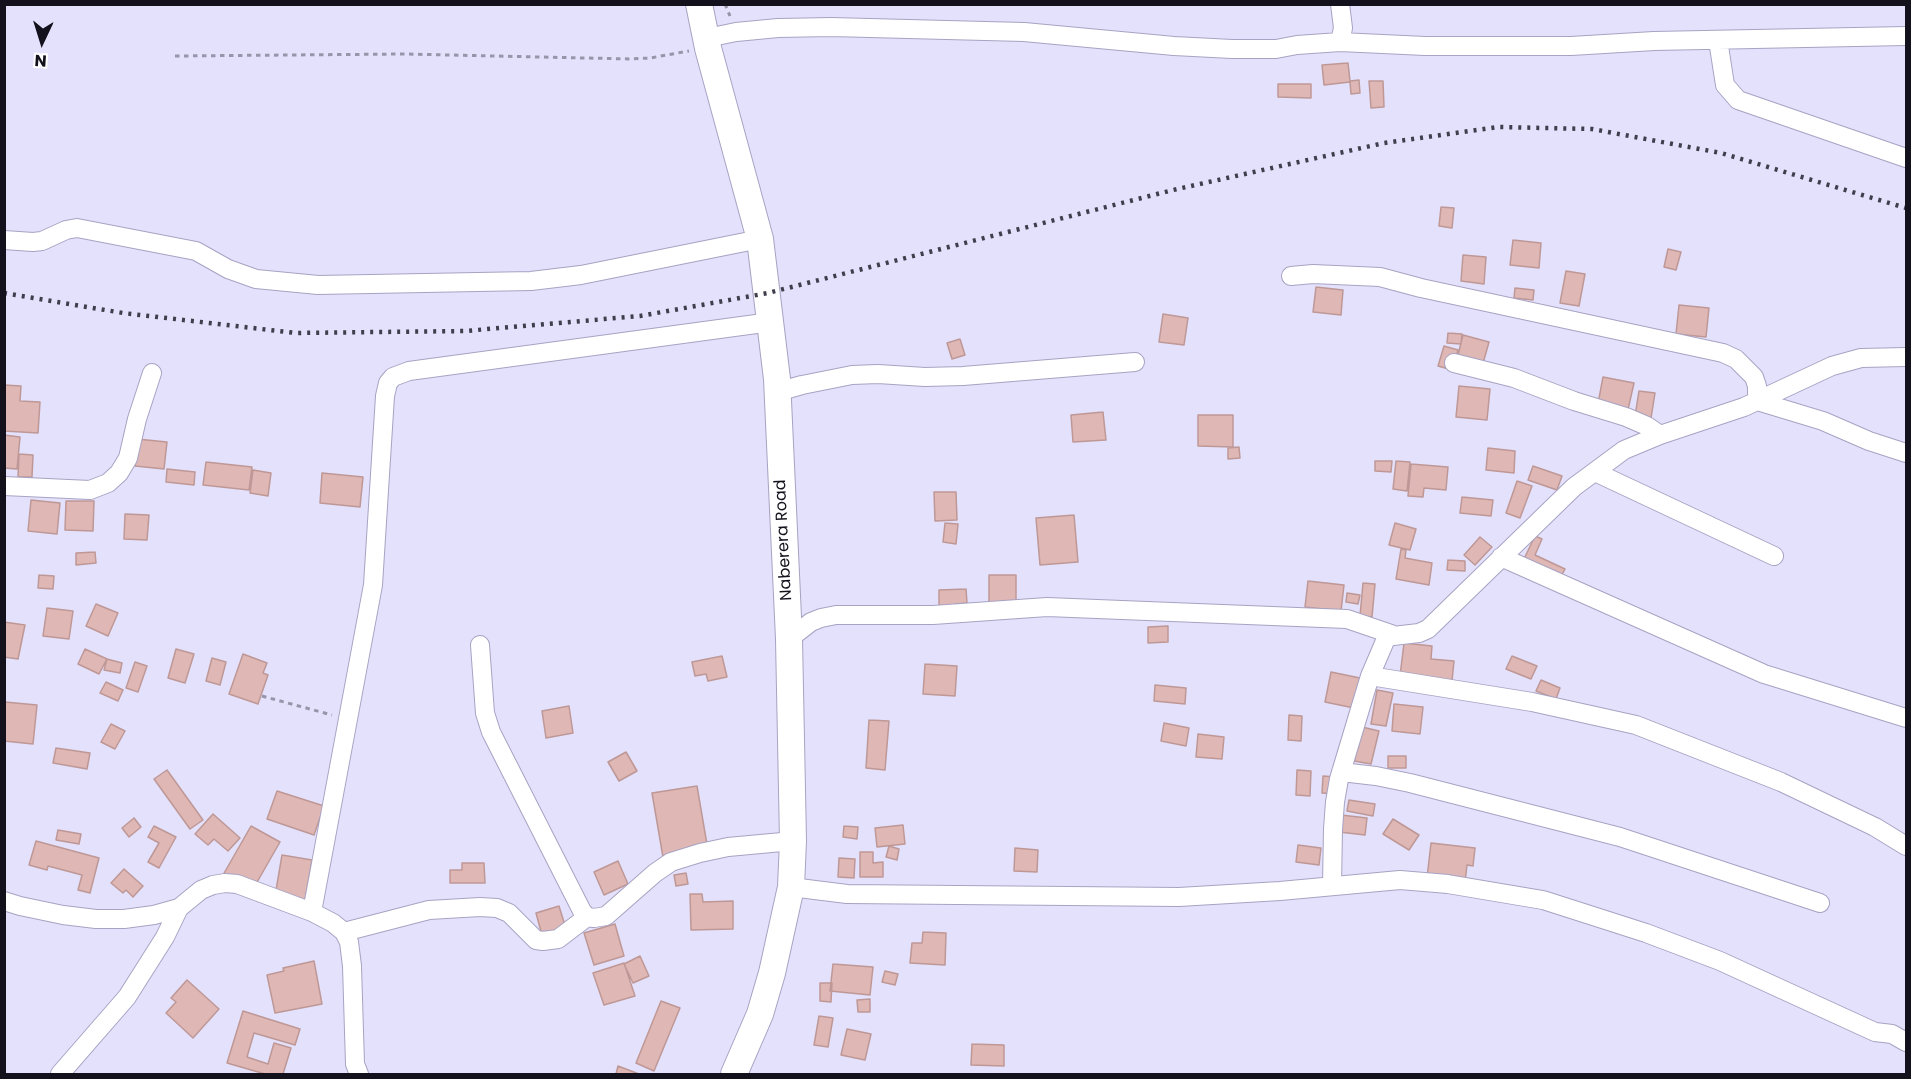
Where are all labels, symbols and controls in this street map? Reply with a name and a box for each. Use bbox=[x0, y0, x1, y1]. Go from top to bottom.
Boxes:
north arrow bbox=[12, 12, 72, 72]
text: N bbox=[34, 49, 48, 72]
street label: Naberera Road bbox=[771, 479, 797, 601]

